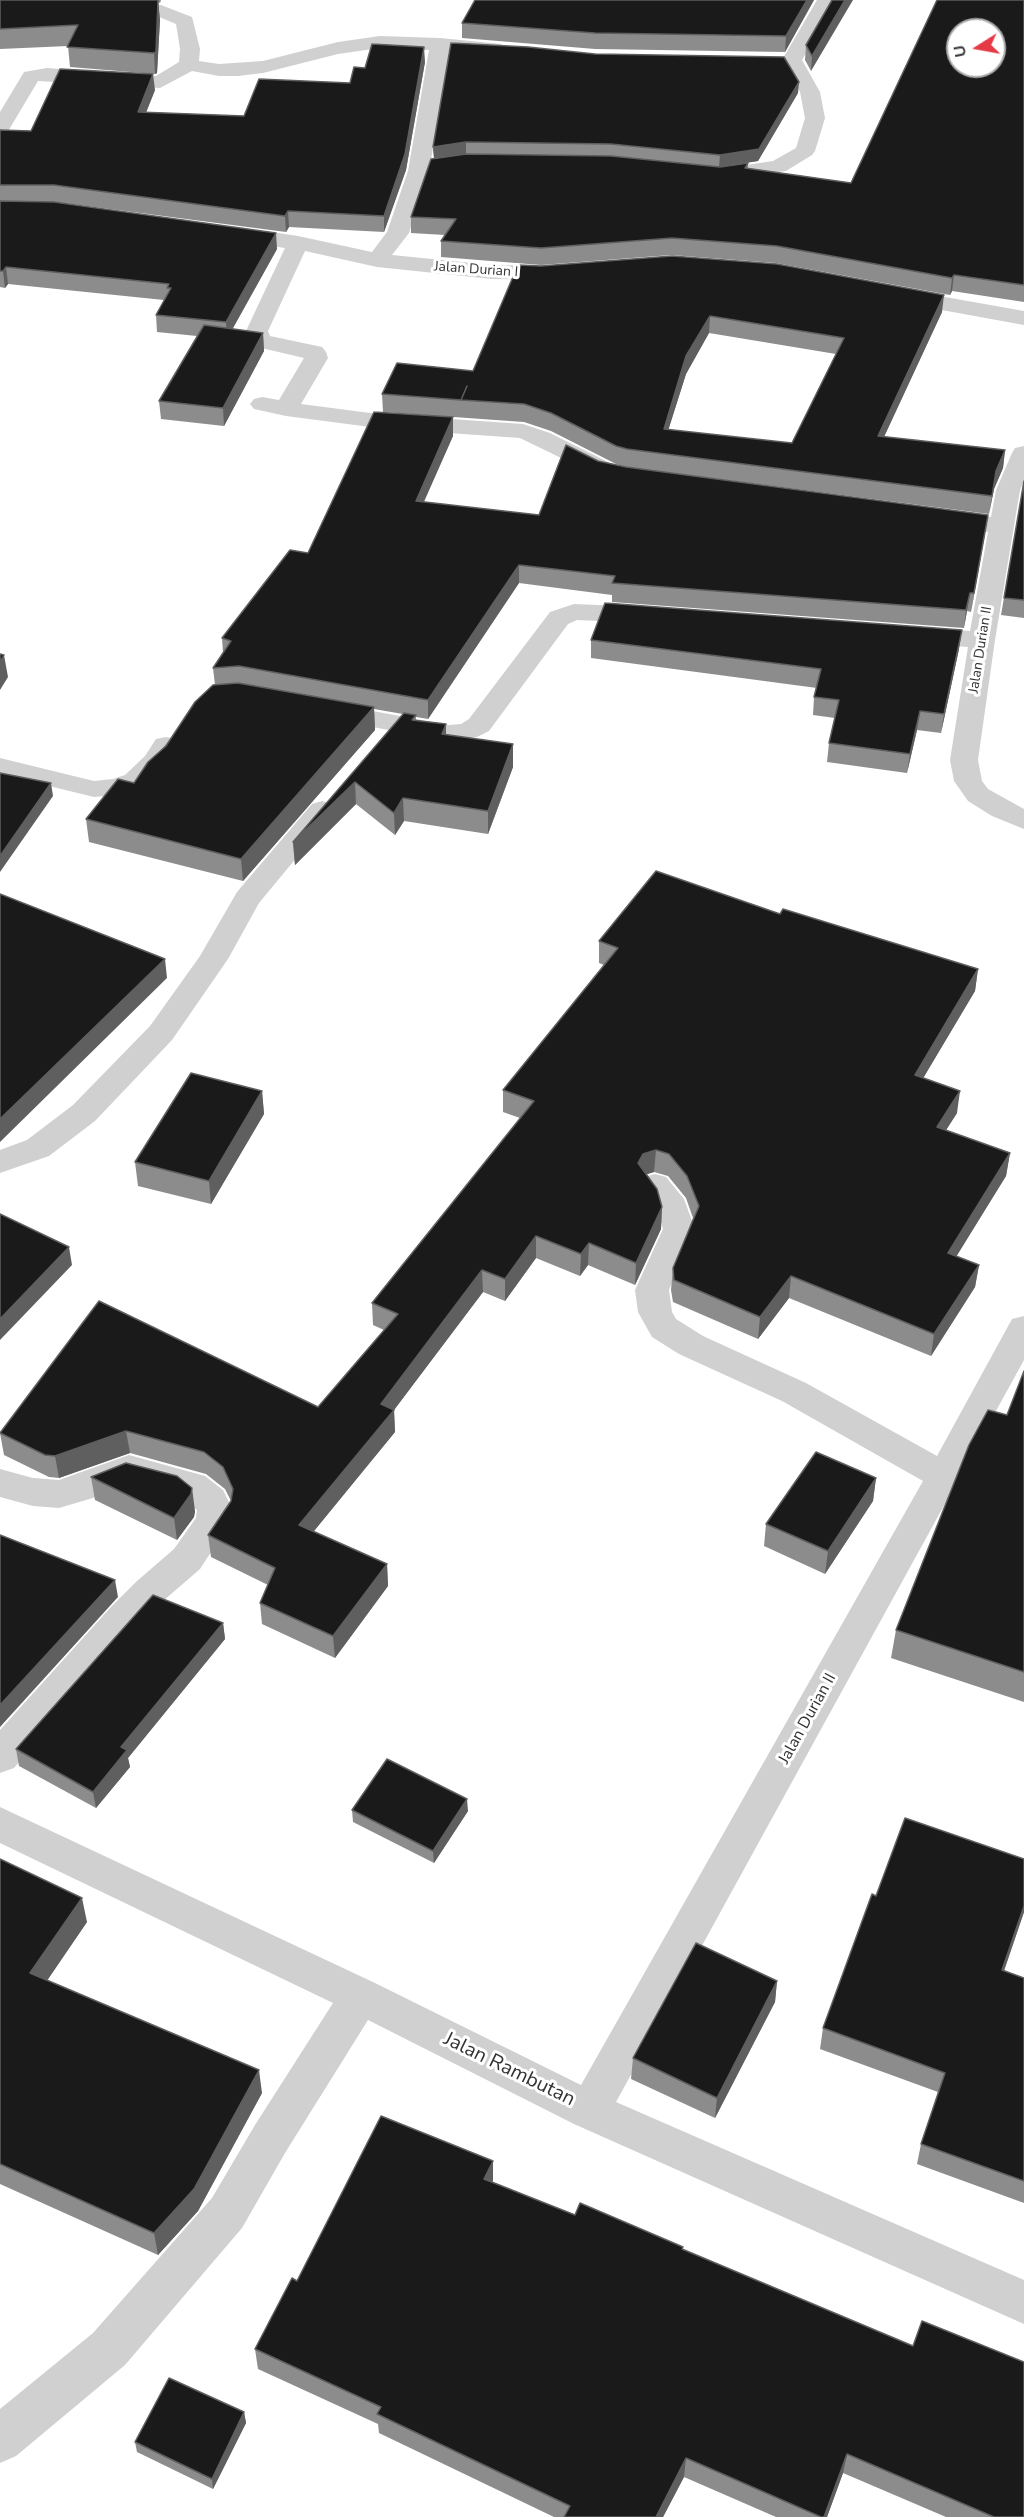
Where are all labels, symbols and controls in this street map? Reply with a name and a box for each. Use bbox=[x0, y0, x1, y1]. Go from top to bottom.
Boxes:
north arrow bbox=[946, 18, 1006, 78]
text: U bbox=[948, 43, 972, 59]
street label: Jalan Durian I bbox=[433, 259, 519, 281]
street label: Jalan Durian II bbox=[966, 605, 996, 695]
street label: Jalan Durian II bbox=[775, 1671, 841, 1767]
street label: Jalan Rambutan bbox=[439, 2028, 579, 2112]

